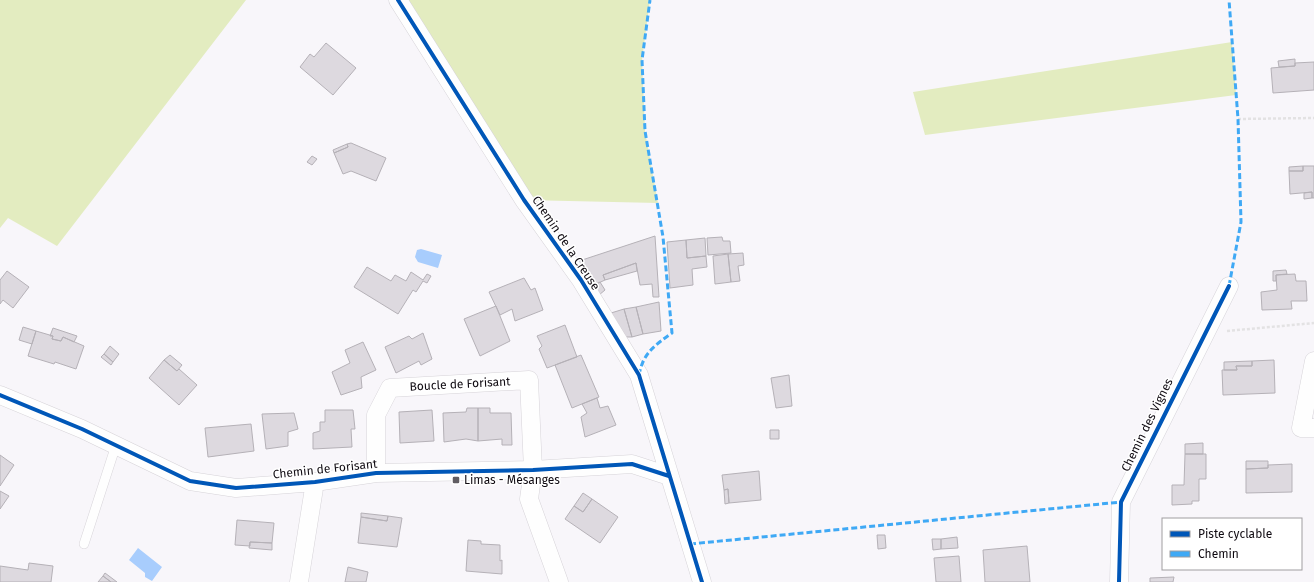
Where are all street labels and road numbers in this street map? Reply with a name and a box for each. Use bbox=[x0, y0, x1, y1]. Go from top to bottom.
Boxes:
street label: Chemin de la Creuse bbox=[529, 193, 603, 293]
street label: Boucle de Forisant bbox=[409, 374, 511, 394]
street label: Chemin des Vignes bbox=[1118, 376, 1176, 474]
street label: Chemin de Forisant bbox=[272, 456, 379, 481]

